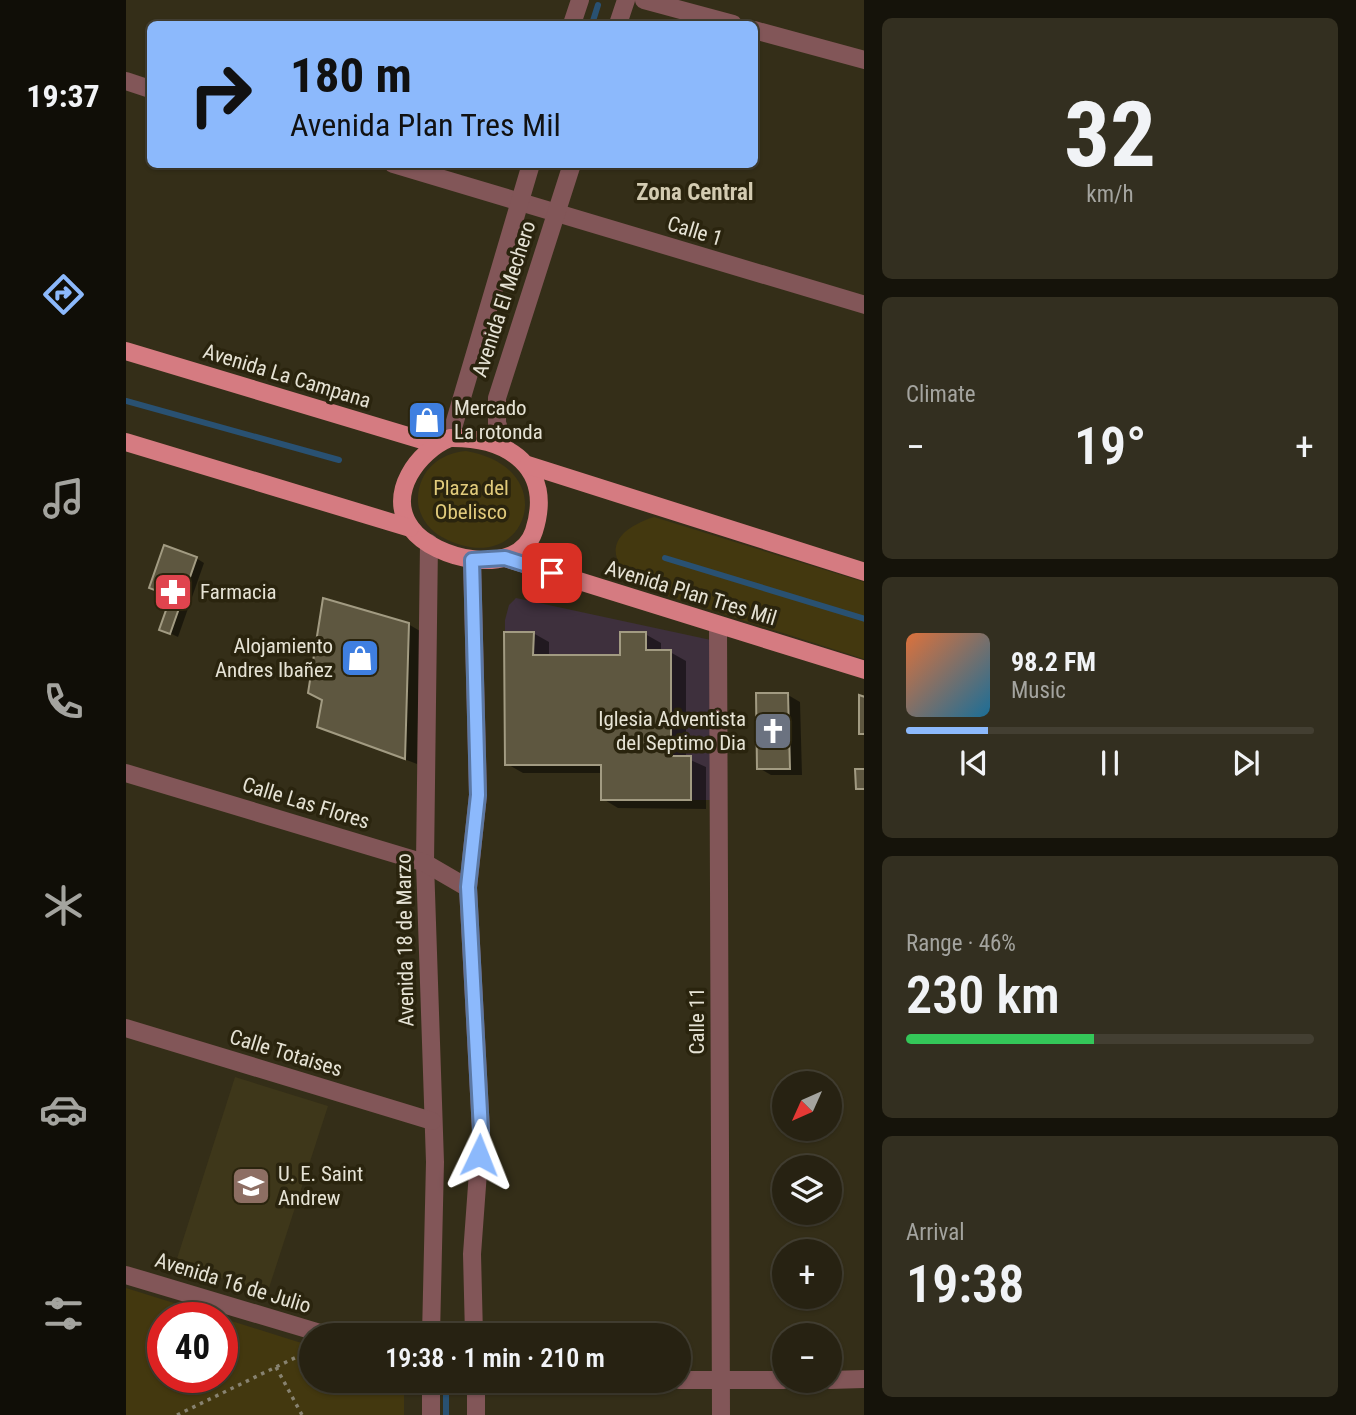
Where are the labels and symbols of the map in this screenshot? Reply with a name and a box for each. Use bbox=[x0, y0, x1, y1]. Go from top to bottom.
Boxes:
district label: Zona Central bbox=[636, 179, 754, 206]
street label: Calle 1 bbox=[664, 211, 726, 251]
street label: Avenida El Mechero bbox=[467, 218, 541, 380]
street label: Avenida La Campana bbox=[200, 339, 374, 413]
place label: Mercado La rotonda bbox=[454, 396, 543, 444]
shop icon: Mercado La rotonda bbox=[406, 399, 448, 441]
park label: Plaza del Obelisco bbox=[433, 476, 509, 524]
pin bbox=[522, 543, 582, 603]
street label: Avenida Plan Tres Mil bbox=[602, 556, 780, 630]
pharmacy icon: Farmacia bbox=[152, 571, 194, 613]
place label: Farmacia bbox=[200, 580, 277, 604]
place label: Alojamiento Andres Ibañez bbox=[215, 634, 333, 682]
shop icon: Alojamiento Andres Ibañez bbox=[339, 637, 381, 679]
place label: Iglesia Adventista del Septimo Dia bbox=[598, 707, 746, 755]
church icon: Iglesia Adventista del Septimo Dia bbox=[752, 710, 794, 752]
street label: Calle Las Flores bbox=[239, 772, 373, 834]
street label: Avenida 18 de Marzo bbox=[391, 853, 419, 1027]
street label: Calle 11 bbox=[685, 988, 709, 1055]
street label: Calle Totaises bbox=[227, 1025, 345, 1081]
north arrow bbox=[772, 1071, 842, 1141]
position arrow bbox=[442, 1118, 516, 1192]
place label: U. E. Saint Andrew bbox=[278, 1162, 363, 1210]
school or university icon: U. E. Saint Andrew bbox=[230, 1165, 272, 1207]
street label: Avenida 16 de Julio bbox=[152, 1248, 314, 1318]
speed limit sign: 40 bbox=[147, 1302, 238, 1393]

